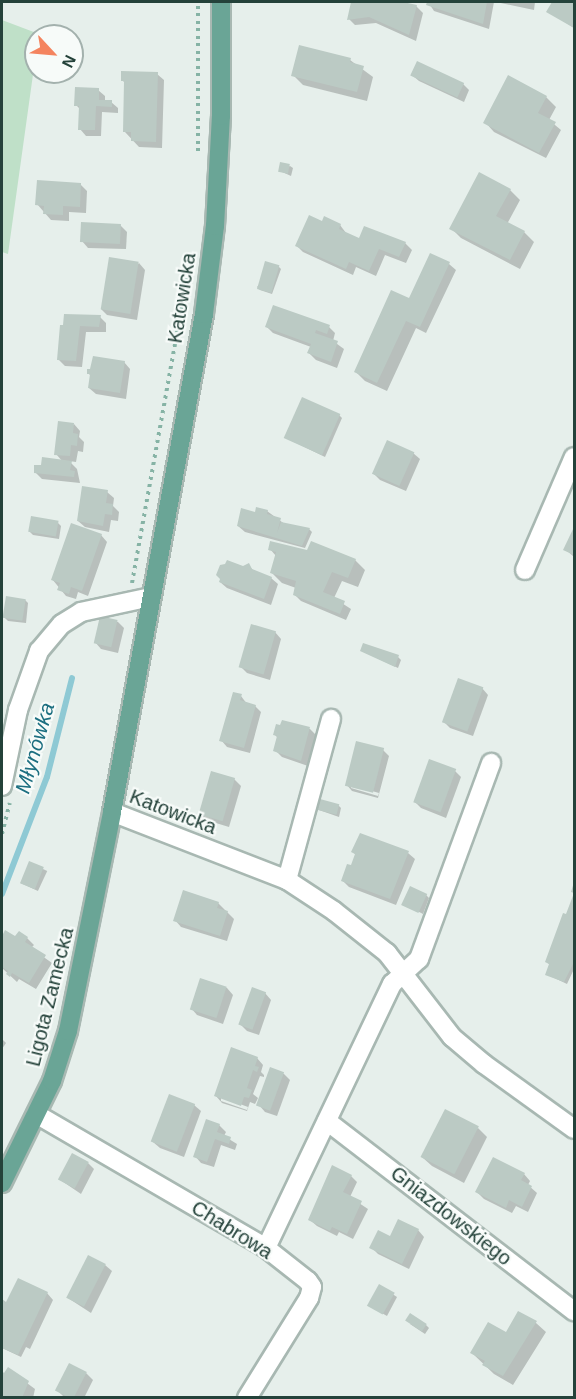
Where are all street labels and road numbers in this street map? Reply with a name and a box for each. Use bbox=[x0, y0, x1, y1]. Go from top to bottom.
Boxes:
street label: Katowicka bbox=[163, 251, 201, 345]
street label: Katowicka bbox=[126, 784, 220, 840]
street label: Ligota Zamecka bbox=[21, 925, 79, 1069]
street label: Gniazdowskiego bbox=[386, 1161, 516, 1271]
street label: Chabrowa bbox=[187, 1196, 277, 1264]

